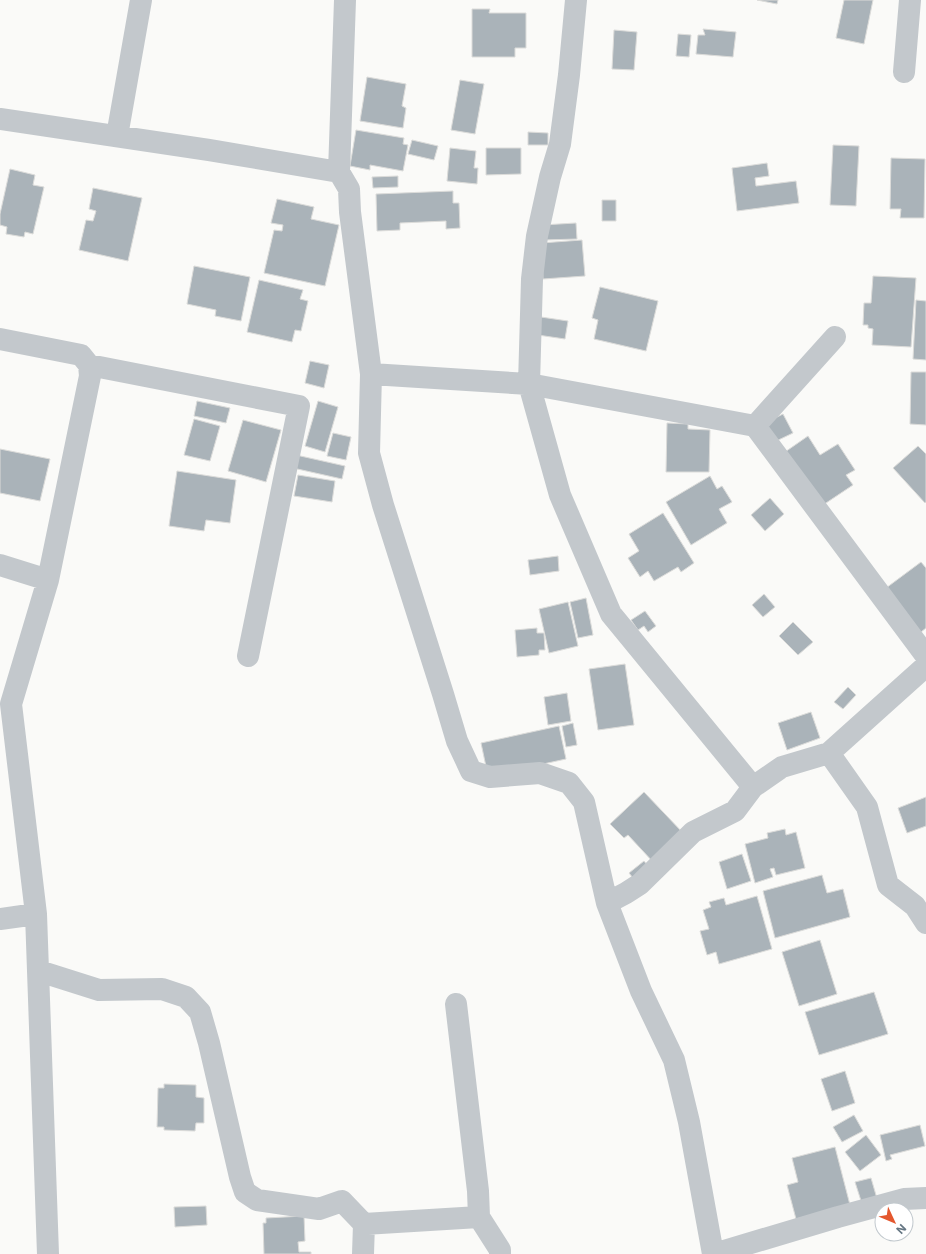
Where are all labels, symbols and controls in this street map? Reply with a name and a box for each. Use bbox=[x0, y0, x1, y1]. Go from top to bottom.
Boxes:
north arrow bbox=[874, 1202, 914, 1242]
text: N bbox=[893, 1221, 909, 1237]

